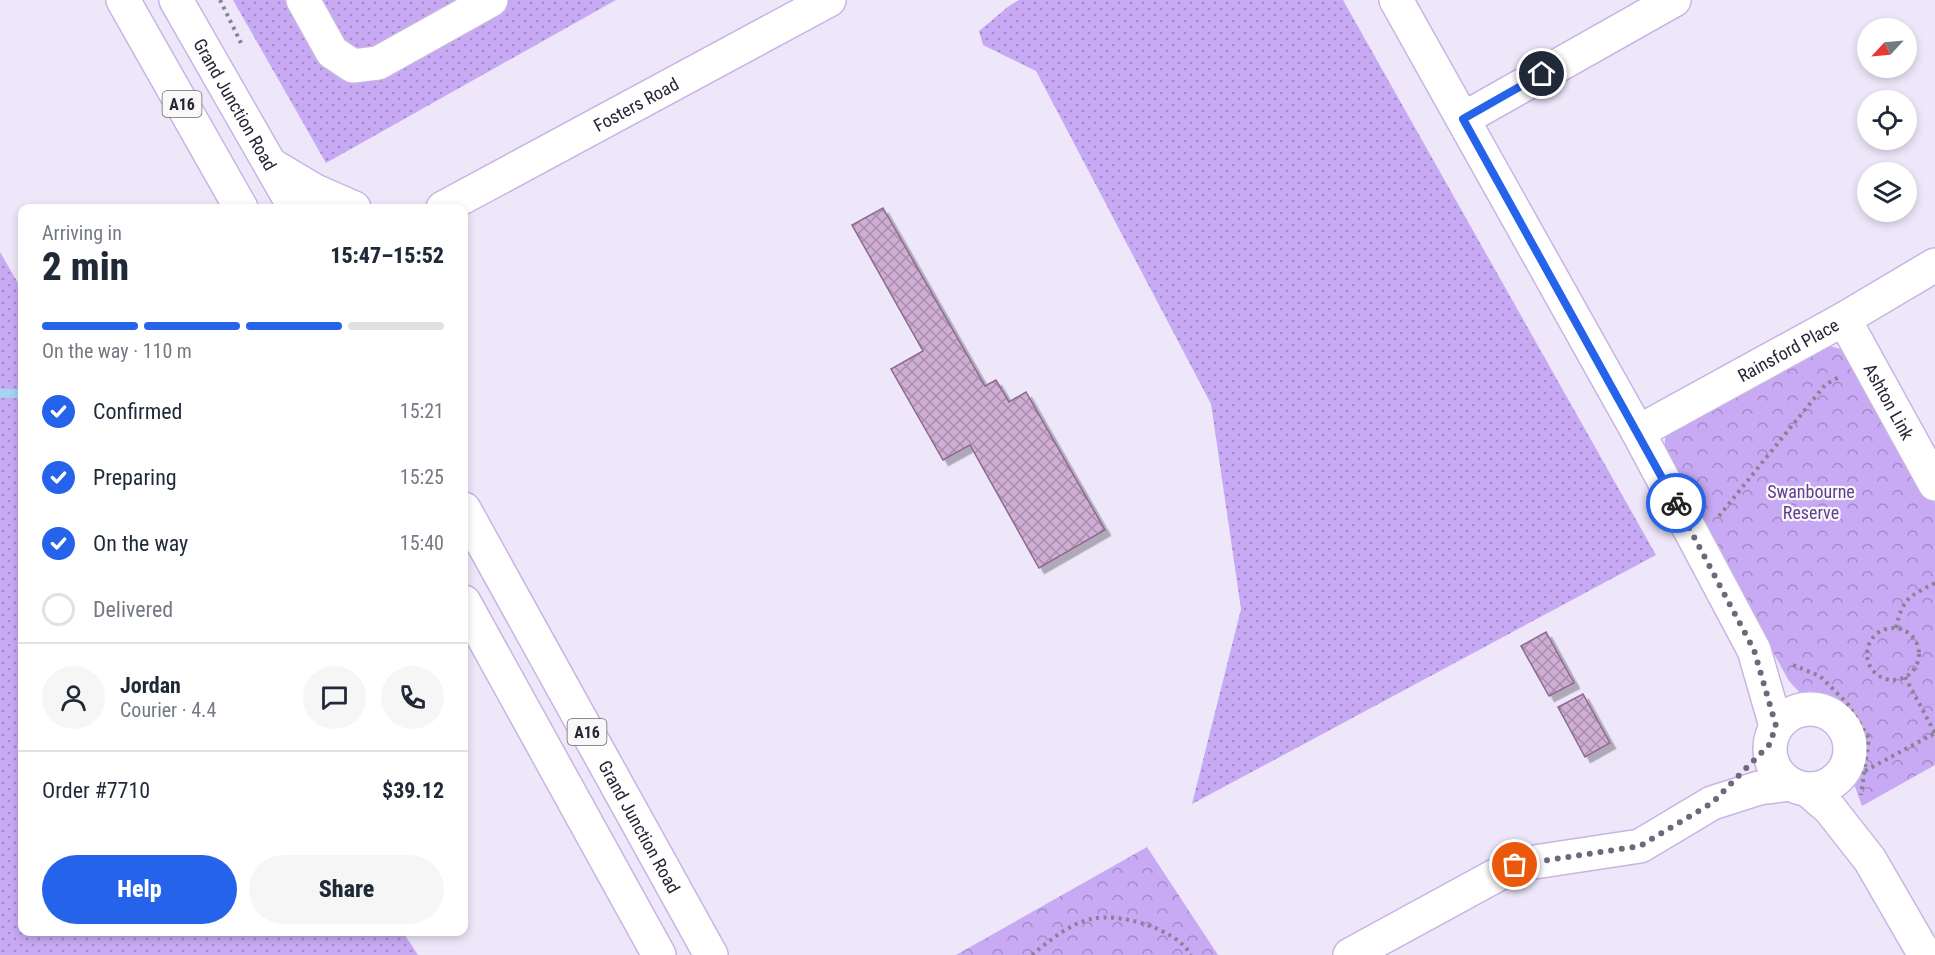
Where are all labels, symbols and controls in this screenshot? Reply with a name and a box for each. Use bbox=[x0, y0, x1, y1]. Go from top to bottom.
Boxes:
north arrow bbox=[1857, 18, 1917, 78]
map controls bbox=[1857, 18, 1917, 222]
street label: Grand Junction Road bbox=[190, 35, 282, 174]
pin bbox=[1516, 48, 1567, 99]
icon: home bbox=[1525, 57, 1558, 90]
street label: Fosters Road bbox=[590, 73, 682, 136]
button: locate bbox=[1857, 90, 1917, 150]
road number: A16 bbox=[162, 91, 201, 117]
button: layers bbox=[1857, 162, 1917, 222]
text: Arriving in bbox=[42, 221, 122, 245]
text: 15:47–15:52 bbox=[330, 243, 444, 268]
text: 2 min bbox=[42, 244, 129, 290]
street label: Rainsford Place bbox=[1734, 314, 1842, 386]
text: On the way · 110 m bbox=[42, 339, 192, 363]
street label: Ashton Link bbox=[1860, 359, 1919, 443]
icon: check bbox=[42, 395, 75, 428]
text: Confirmed bbox=[93, 399, 182, 424]
text: 15:21 bbox=[400, 399, 444, 423]
icon: check bbox=[42, 461, 75, 494]
text: Preparing bbox=[93, 465, 177, 490]
text: 15:25 bbox=[400, 465, 444, 489]
courier bbox=[1646, 473, 1706, 533]
park label: Swanbourne Reserve bbox=[1767, 481, 1855, 523]
icon: bike bbox=[1660, 487, 1693, 520]
icon: check bbox=[42, 527, 75, 560]
text: On the way bbox=[93, 531, 188, 556]
text: 15:40 bbox=[400, 531, 444, 555]
text: Delivered bbox=[93, 597, 173, 622]
button: person bbox=[42, 666, 105, 729]
button: chat bbox=[303, 666, 366, 729]
button: phone bbox=[381, 666, 444, 729]
text: Jordan bbox=[120, 673, 181, 698]
text: Courier · 4.4 bbox=[120, 698, 216, 722]
road number: A16 bbox=[568, 719, 606, 745]
street label: Grand Junction Road bbox=[595, 757, 685, 896]
text: Order #7710 bbox=[42, 778, 150, 803]
text: $39.12 bbox=[382, 778, 444, 803]
pin bbox=[1489, 839, 1540, 890]
icon: bag bbox=[1498, 848, 1531, 881]
button: Help bbox=[42, 855, 237, 924]
button: Share bbox=[249, 855, 444, 924]

